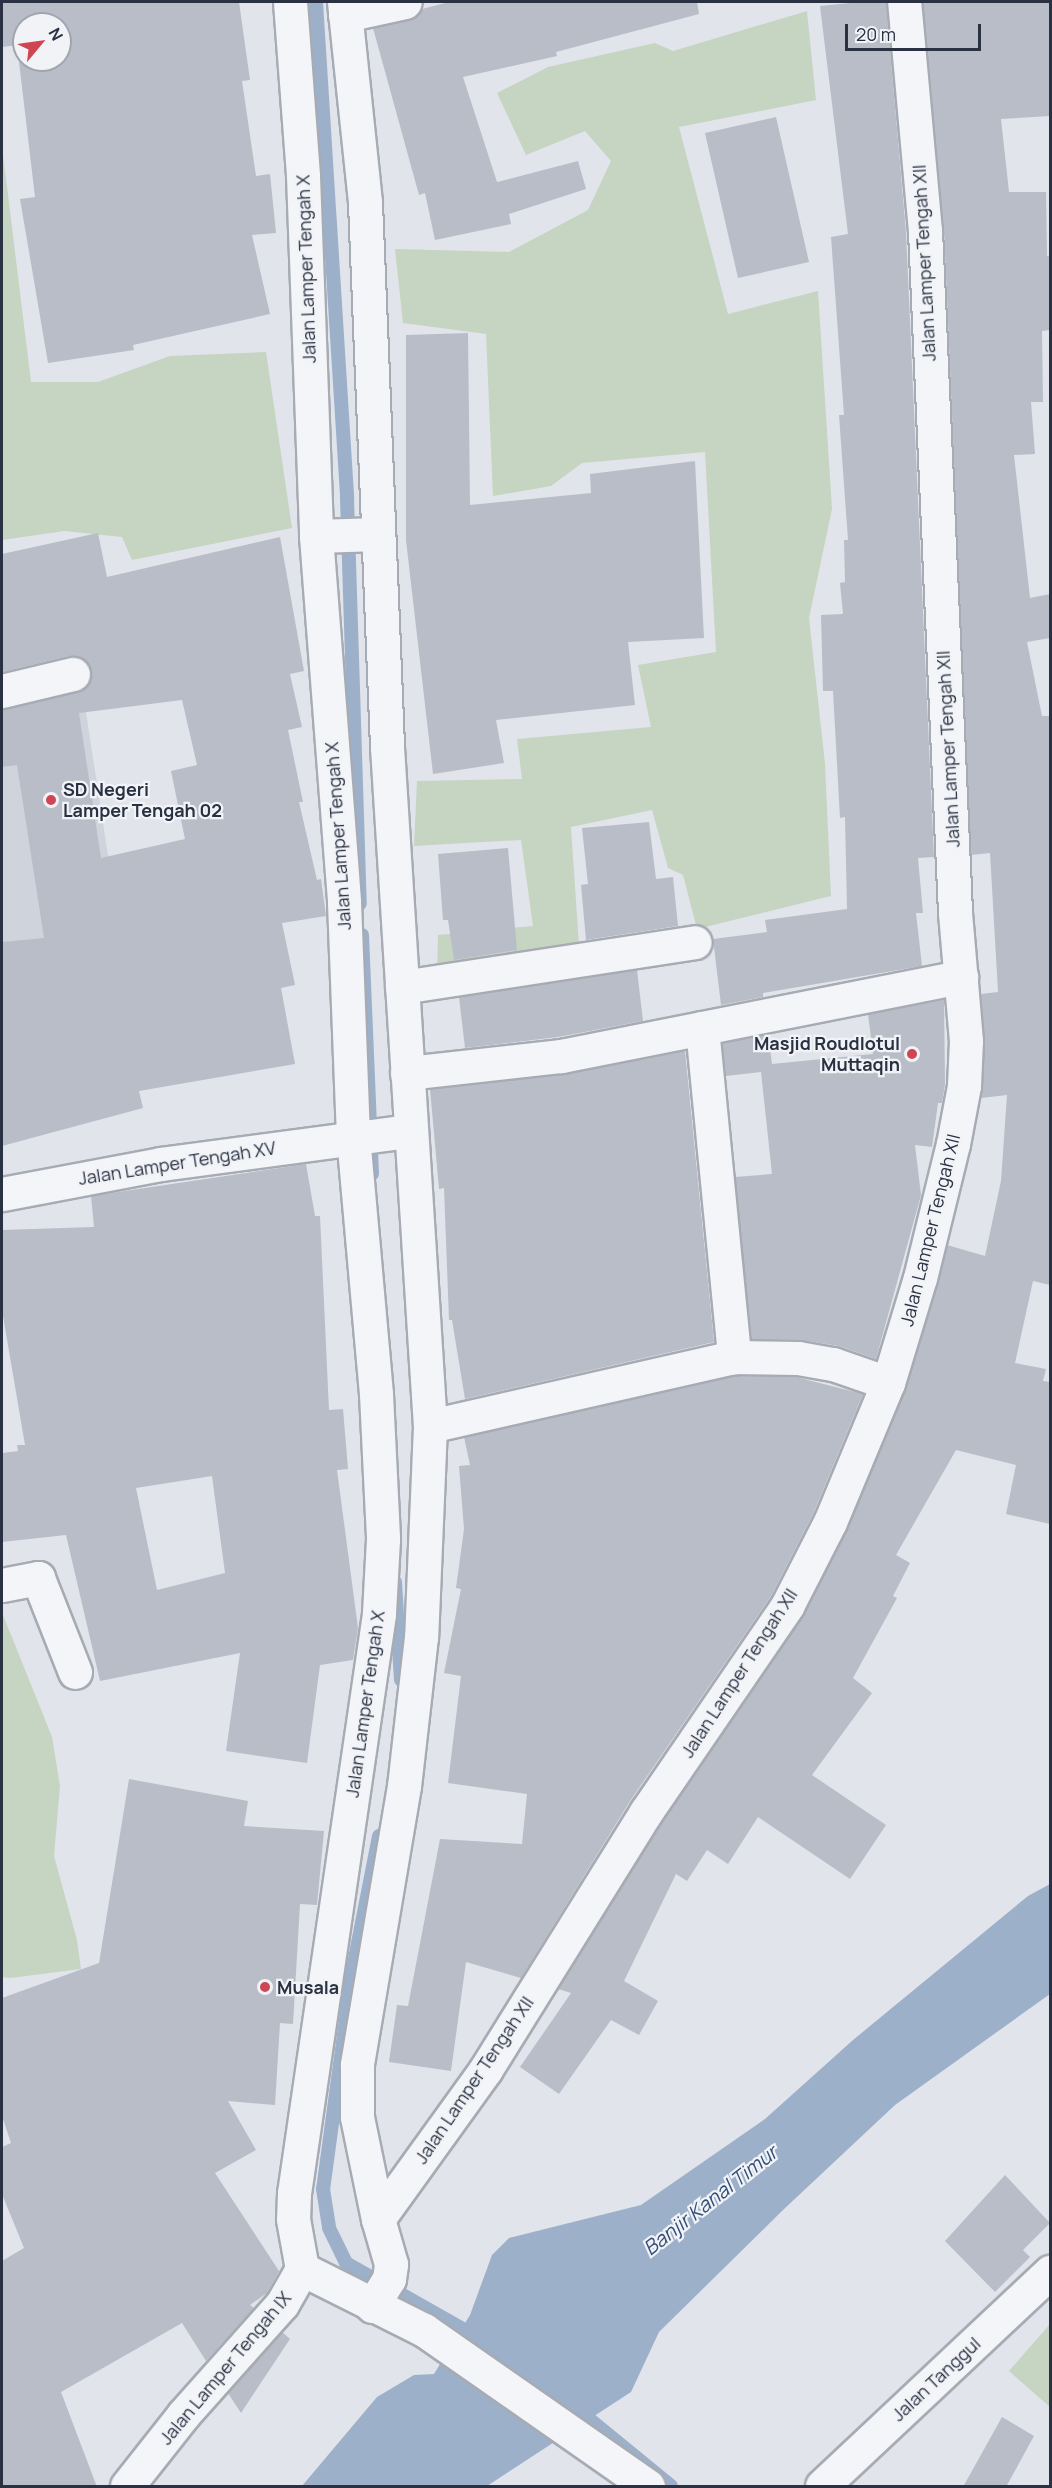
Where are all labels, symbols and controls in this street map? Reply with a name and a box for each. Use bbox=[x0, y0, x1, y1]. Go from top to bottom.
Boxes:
north arrow bbox=[12, 12, 72, 72]
scale bar bbox=[848, 12, 984, 50]
text: 20 m bbox=[856, 22, 896, 46]
text: N bbox=[44, 24, 68, 45]
street label: Jalan Lamper Tengah XII bbox=[908, 164, 940, 362]
street label: Jalan Lamper Tengah X bbox=[292, 174, 320, 364]
street label: Jalan Lamper Tengah XII bbox=[932, 650, 964, 848]
street label: Jalan Lamper Tengah X bbox=[321, 741, 355, 931]
place label: SD Negeri Lamper Tengah 02 bbox=[63, 779, 222, 822]
marker: SD Negeri Lamper Tengah 02 bbox=[44, 793, 58, 807]
place label: Masjid Roudlotul Muttaqin bbox=[754, 1033, 900, 1076]
marker: Masjid Roudlotul Muttaqin bbox=[905, 1047, 919, 1061]
street label: Jalan Lamper Tengah XII bbox=[896, 1132, 964, 1328]
street label: Jalan Lamper Tengah XV bbox=[77, 1137, 277, 1189]
street label: Jalan Lamper Tengah XII bbox=[676, 1584, 802, 1762]
street label: Jalan Lamper Tengah X bbox=[341, 1609, 389, 1799]
place label: Musala bbox=[277, 1976, 339, 1998]
marker: Musala bbox=[258, 1980, 272, 1994]
street label: Jalan Lamper Tengah XII bbox=[410, 1992, 538, 2168]
water label: Banjir Kanal Timur bbox=[638, 2140, 782, 2260]
street label: Jalan Lamper Tengah IX bbox=[155, 2287, 295, 2449]
street label: Jalan Tanggul bbox=[887, 2332, 985, 2426]

